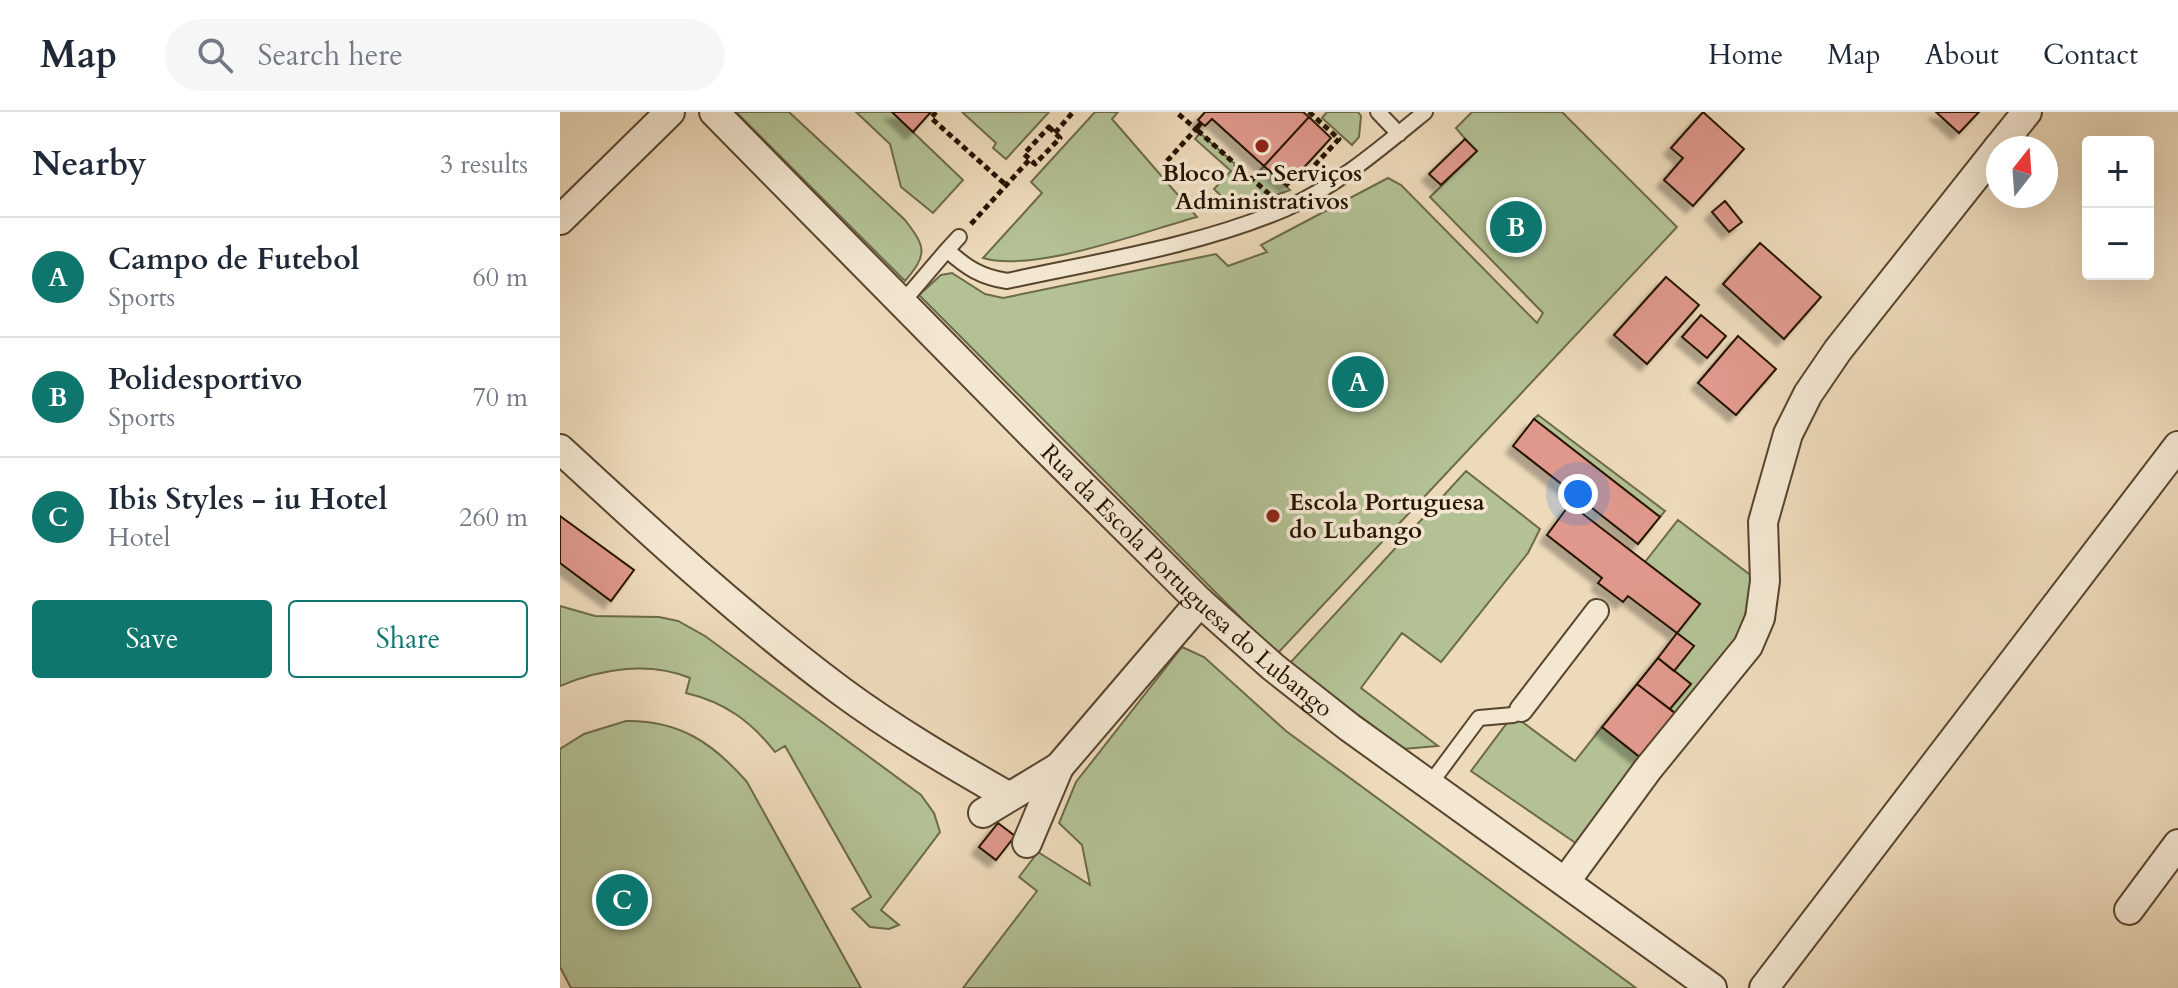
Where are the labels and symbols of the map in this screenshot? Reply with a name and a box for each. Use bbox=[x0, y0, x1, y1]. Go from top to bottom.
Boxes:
north arrow bbox=[1986, 136, 2058, 208]
marker: Bloco A - Serviços Administrativos bbox=[1253, 137, 1271, 155]
place label: Bloco A - Serviços Administrativos bbox=[1162, 157, 1362, 218]
pin: B bbox=[1490, 197, 1542, 257]
pin: A bbox=[1332, 352, 1384, 412]
street label: Rua da Escola Portuguesa do Lubango bbox=[1033, 437, 1340, 725]
your location bbox=[1558, 474, 1598, 514]
place label: Escola Portuguesa do Lubango bbox=[1289, 486, 1485, 547]
marker: Escola Portuguesa do Lubango bbox=[1264, 507, 1282, 525]
pin: C bbox=[596, 870, 648, 930]

